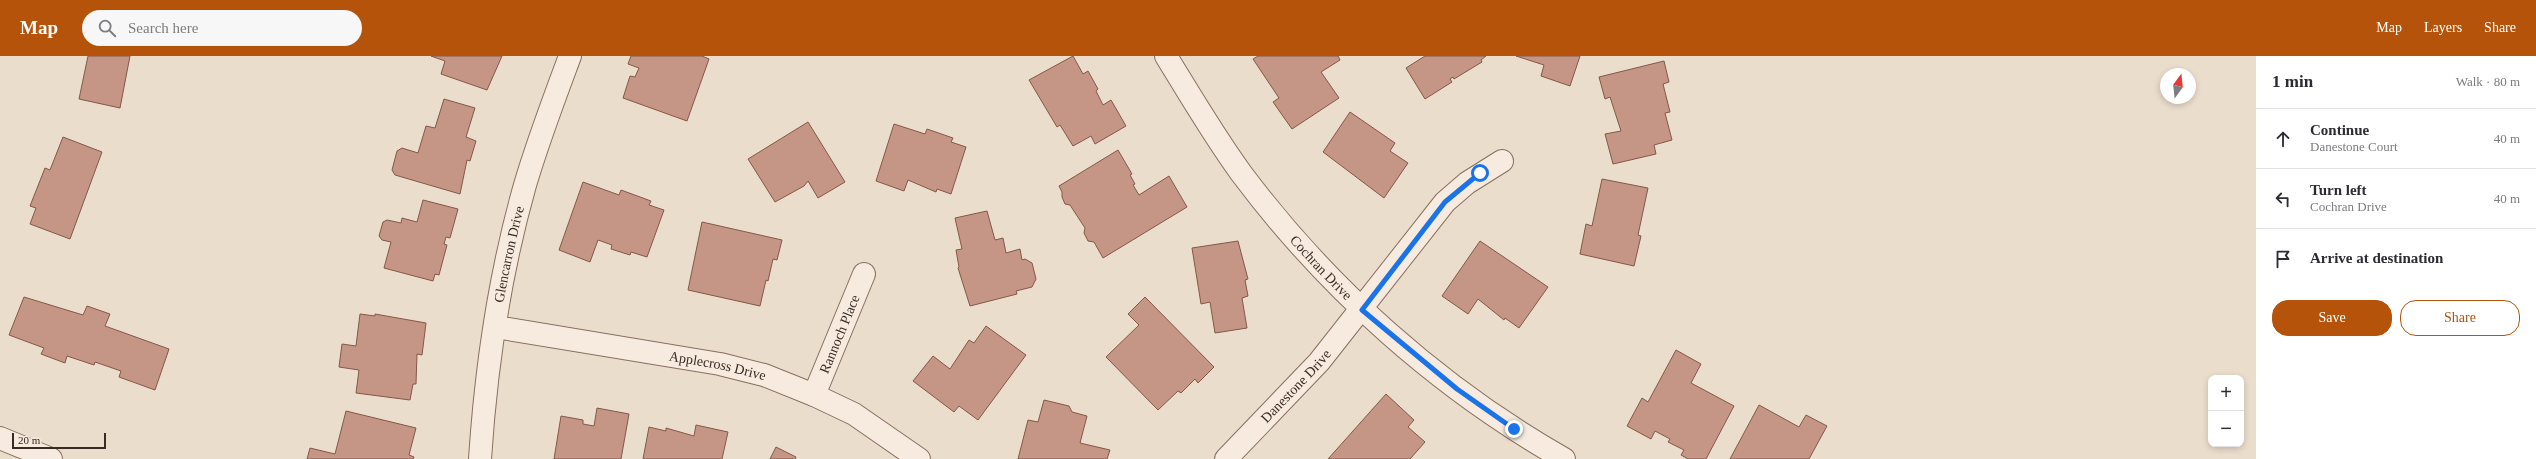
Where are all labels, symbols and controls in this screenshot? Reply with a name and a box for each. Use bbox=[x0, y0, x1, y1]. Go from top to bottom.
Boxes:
search box bbox=[82, 10, 362, 46]
text: Map bbox=[20, 17, 58, 38]
icon: search bbox=[96, 17, 118, 39]
text: Search here bbox=[128, 20, 198, 36]
text: Map bbox=[2376, 20, 2402, 35]
text: Layers bbox=[2424, 20, 2462, 35]
text: Share bbox=[2484, 20, 2516, 35]
north arrow bbox=[2160, 68, 2196, 104]
text: 1 min bbox=[2272, 72, 2313, 91]
text: Walk · 80 m bbox=[2456, 74, 2520, 89]
text: Continue bbox=[2310, 122, 2369, 138]
icon: ahead bbox=[2272, 128, 2294, 150]
text: 40 m bbox=[2494, 131, 2520, 146]
text: Danestone Court bbox=[2310, 139, 2398, 154]
route start bbox=[1471, 164, 1489, 182]
text: Turn left bbox=[2310, 182, 2367, 198]
icon: left bbox=[2272, 188, 2294, 210]
text: 40 m bbox=[2494, 191, 2520, 206]
text: Cochran Drive bbox=[2310, 199, 2387, 214]
street label: Glencarron Drive bbox=[492, 204, 527, 304]
street label: Cochran Drive bbox=[1287, 232, 1355, 303]
icon: arrive bbox=[2272, 248, 2294, 270]
text: Arrive at destination bbox=[2310, 250, 2443, 266]
street label: Rannoch Place bbox=[817, 293, 863, 376]
button: Save bbox=[2272, 300, 2392, 336]
button: Share bbox=[2400, 300, 2520, 336]
street label: Danestone Drive bbox=[1258, 347, 1334, 426]
street label: Applecross Drive bbox=[668, 349, 767, 383]
map controls bbox=[2208, 375, 2244, 447]
button: + bbox=[2208, 375, 2244, 411]
button: − bbox=[2208, 411, 2244, 447]
route end bbox=[1505, 420, 1523, 438]
scale bar bbox=[12, 431, 106, 450]
text: 20 m bbox=[18, 434, 40, 446]

